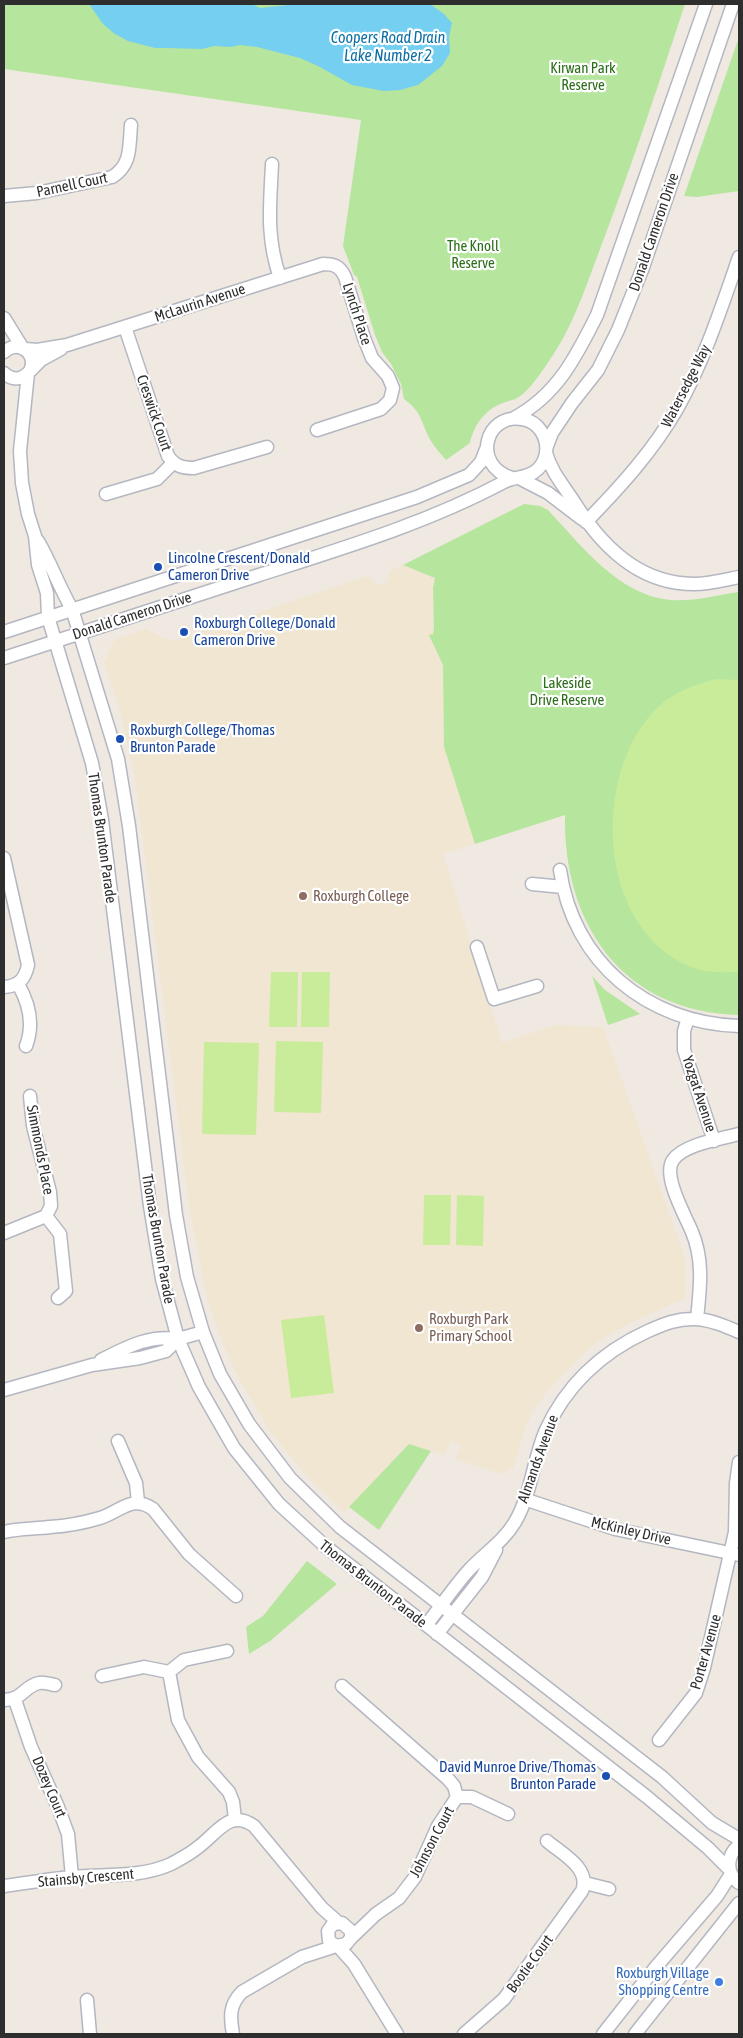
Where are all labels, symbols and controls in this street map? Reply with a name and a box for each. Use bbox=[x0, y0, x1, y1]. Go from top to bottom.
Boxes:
water label: Coopers Road Drain Lake Number 2 bbox=[331, 28, 445, 66]
park label: Kirwan Park Reserve bbox=[550, 59, 616, 94]
street label: Parnell Court bbox=[35, 169, 109, 201]
street label: Donald Cameron Drive bbox=[625, 170, 683, 294]
park label: The Knoll Reserve bbox=[447, 237, 499, 272]
street label: McLaurin Avenue bbox=[152, 280, 248, 326]
street label: Lynch Place bbox=[338, 281, 376, 347]
street label: Watersedge Way bbox=[657, 342, 715, 430]
street label: Creswick Court bbox=[133, 372, 175, 454]
place label: Lincolne Crescent/Donald Cameron Drive bbox=[168, 549, 310, 584]
marker: Lincolne Crescent/Donald Cameron Drive bbox=[152, 561, 164, 573]
street label: Donald Cameron Drive bbox=[70, 588, 194, 644]
place label: Roxburgh College/Donald Cameron Drive bbox=[194, 614, 336, 649]
marker: Roxburgh College/Donald Cameron Drive bbox=[178, 626, 190, 638]
park label: Lakeside Drive Reserve bbox=[530, 674, 604, 709]
place label: Roxburgh College/Thomas Brunton Parade bbox=[130, 721, 275, 756]
marker: Roxburgh College/Thomas Brunton Parade bbox=[114, 733, 126, 745]
street label: Thomas Brunton Parade bbox=[84, 772, 120, 904]
place label: Roxburgh College bbox=[313, 887, 409, 905]
marker: Roxburgh College bbox=[297, 890, 309, 902]
street label: Yozgat Avenue bbox=[678, 1054, 720, 1134]
street label: Simmonds Place bbox=[23, 1104, 57, 1196]
street label: Thomas Brunton Parade bbox=[138, 1173, 178, 1305]
place label: Roxburgh Park Primary School bbox=[429, 1310, 512, 1345]
marker: Roxburgh Park Primary School bbox=[413, 1322, 425, 1334]
street label: Almands Avenue bbox=[514, 1413, 562, 1505]
street label: McKinley Drive bbox=[589, 1513, 673, 1549]
street label: Thomas Brunton Parade bbox=[316, 1536, 430, 1632]
street label: Porter Avenue bbox=[687, 1612, 725, 1692]
street label: Dozey Court bbox=[28, 1754, 70, 1820]
place label: David Munroe Drive/Thomas Brunton Parade bbox=[439, 1758, 596, 1793]
marker: David Munroe Drive/Thomas Brunton Parade bbox=[600, 1770, 612, 1782]
street label: Johnson Court bbox=[406, 1803, 458, 1881]
street label: Stainsby Crescent bbox=[37, 1865, 135, 1891]
street label: Bootie Court bbox=[503, 1931, 557, 1997]
place label: Roxburgh Village Shopping Centre bbox=[616, 1964, 709, 1999]
marker: Roxburgh Village Shopping Centre bbox=[713, 1976, 725, 1988]

